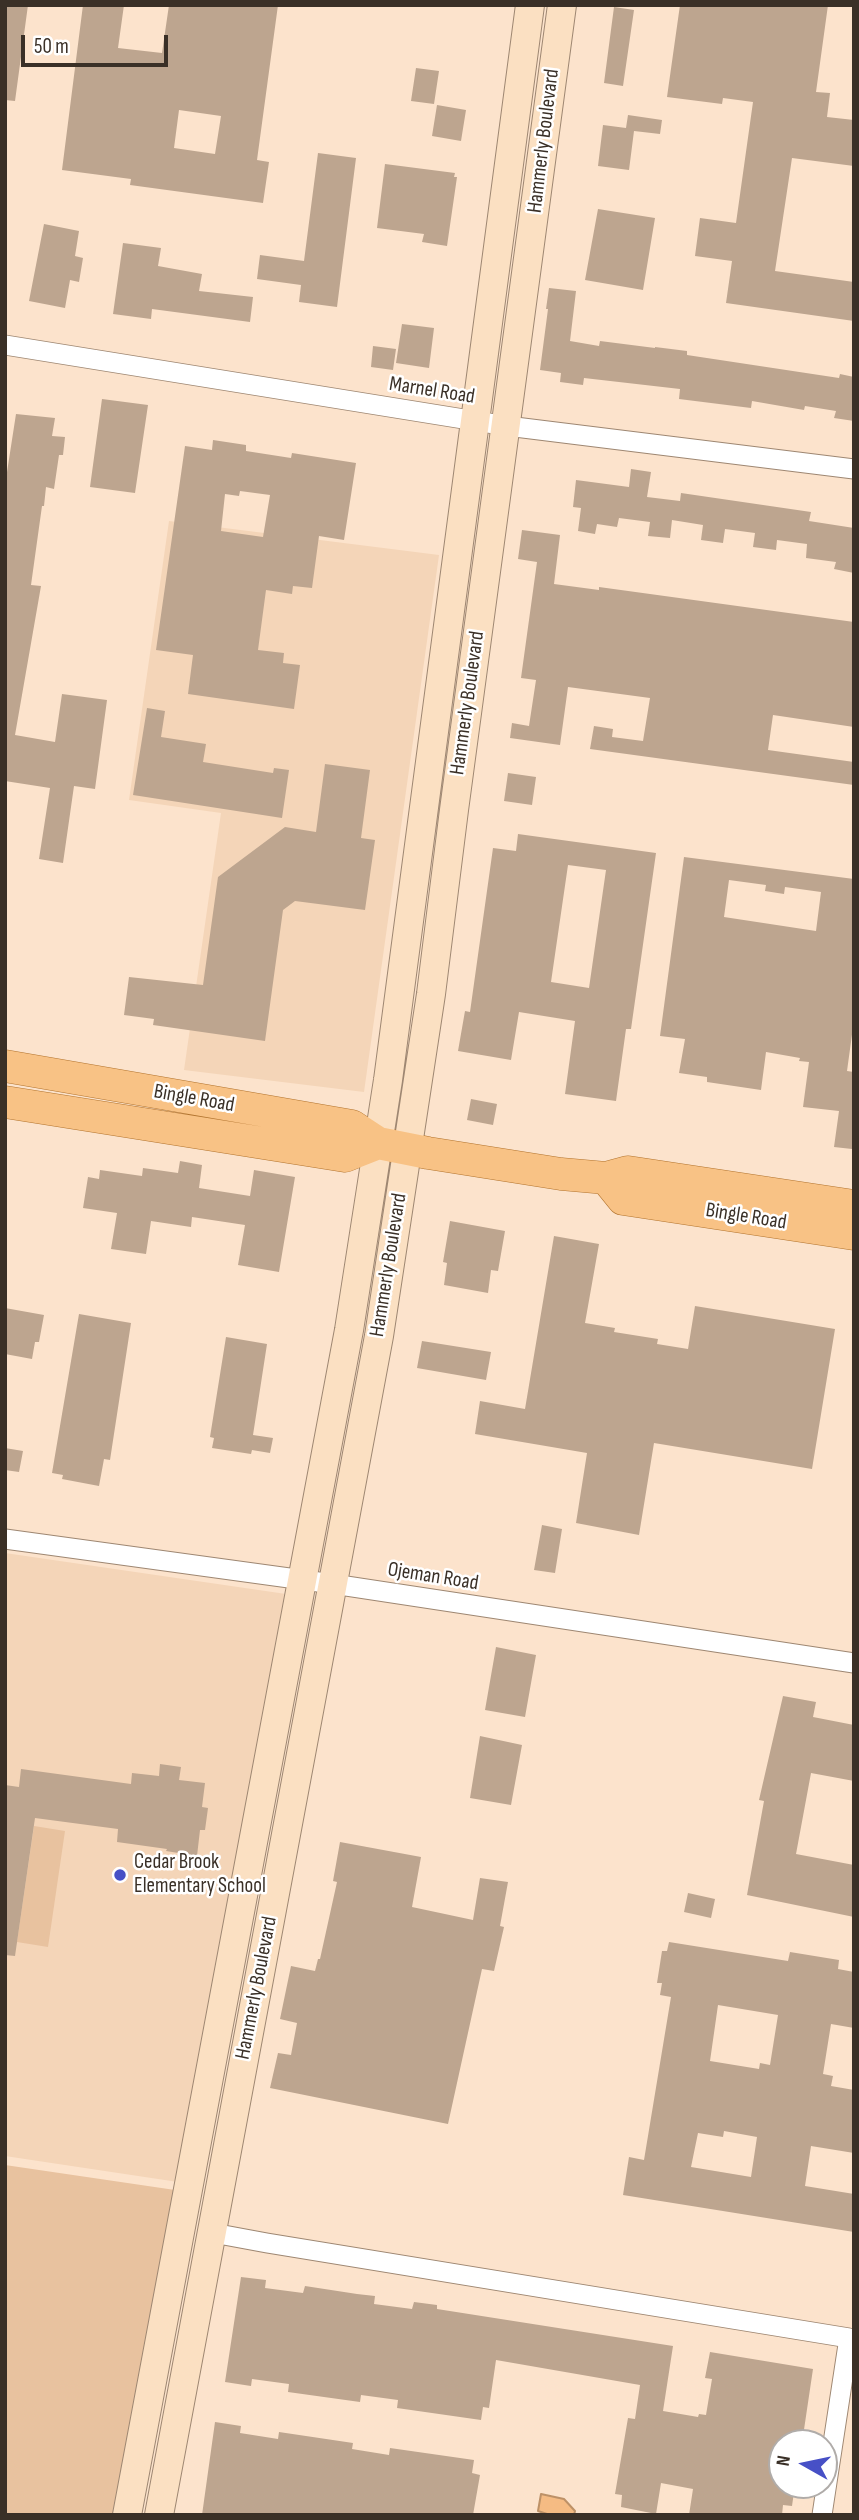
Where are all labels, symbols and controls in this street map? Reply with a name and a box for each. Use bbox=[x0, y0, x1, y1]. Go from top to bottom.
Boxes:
scale bar bbox=[24, 21, 172, 65]
text: 50 m bbox=[34, 34, 69, 59]
street label: Hammerly Boulevard bbox=[523, 68, 565, 214]
street label: Marnel Road bbox=[387, 372, 477, 410]
street label: Hammerly Boulevard bbox=[445, 629, 491, 777]
street label: Bingle Road bbox=[152, 1080, 236, 1118]
street label: Hammerly Boulevard bbox=[365, 1191, 413, 1339]
street label: Bingle Road bbox=[704, 1198, 788, 1236]
street label: Ojeman Road bbox=[386, 1557, 480, 1597]
place label: Cedar Brook Elementary School bbox=[134, 1850, 266, 1900]
marker: Cedar Brook Elementary School bbox=[112, 1867, 128, 1883]
street label: Hammerly Boulevard bbox=[231, 1914, 283, 2062]
north arrow bbox=[768, 2429, 838, 2499]
text: N bbox=[772, 2454, 796, 2468]

